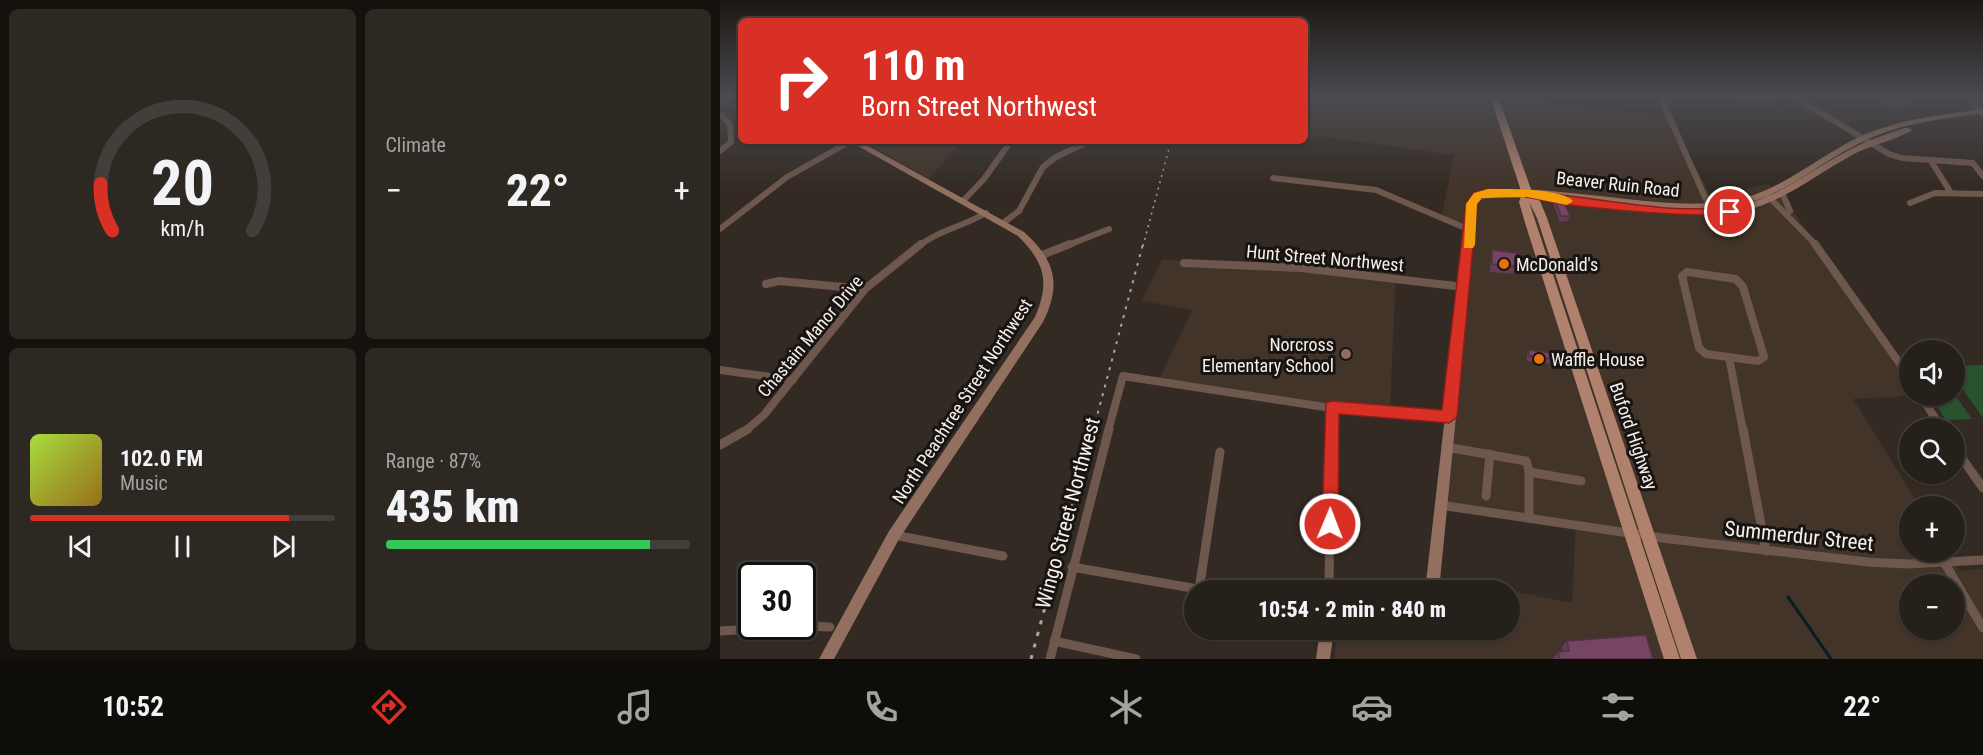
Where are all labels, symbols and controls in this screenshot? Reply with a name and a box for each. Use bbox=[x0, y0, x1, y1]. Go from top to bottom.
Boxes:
text: 110 m bbox=[861, 41, 966, 90]
icon: right bbox=[762, 42, 840, 120]
text: Born Street Northwest bbox=[861, 91, 1097, 123]
text: Climate bbox=[386, 133, 446, 157]
text: 20 bbox=[151, 147, 214, 220]
text: 22° bbox=[506, 164, 570, 217]
street label: Beaver Ruin Road bbox=[1555, 167, 1681, 201]
text: − bbox=[386, 171, 402, 210]
text: + bbox=[674, 171, 690, 210]
pin bbox=[1704, 186, 1755, 237]
icon: arrive bbox=[1713, 195, 1746, 228]
text: km/h bbox=[160, 216, 204, 241]
street label: Hunt Street Northwest bbox=[1245, 241, 1405, 275]
place label: McDonald's bbox=[1516, 254, 1598, 275]
marker: McDonald's bbox=[1497, 257, 1511, 271]
street label: Chastain Manor Drive bbox=[753, 271, 867, 401]
street label: North Peachtree Street Northwest bbox=[888, 295, 1036, 507]
place label: Norcross Elementary School bbox=[1202, 334, 1334, 376]
map controls bbox=[1899, 340, 1965, 640]
button: sound bbox=[1899, 340, 1965, 406]
marker: Norcross Elementary School bbox=[1339, 347, 1353, 361]
place label: Waffle House bbox=[1551, 349, 1645, 370]
marker: Waffle House bbox=[1532, 352, 1546, 366]
street label: Buford Highway bbox=[1606, 380, 1662, 493]
street label: Wingo Street Northwest bbox=[1031, 415, 1105, 611]
button: search bbox=[1899, 418, 1965, 484]
text: 102.0 FM bbox=[120, 446, 203, 471]
text: Range · 87% bbox=[386, 449, 481, 473]
text: Music bbox=[120, 471, 168, 495]
text: 435 km bbox=[386, 480, 520, 533]
position arrow bbox=[1298, 492, 1362, 556]
button: + bbox=[1899, 496, 1965, 562]
street label: Summerdur Street bbox=[1723, 516, 1875, 556]
icon: previous bbox=[64, 530, 97, 563]
icon: pause bbox=[166, 530, 199, 563]
icon: next bbox=[267, 530, 300, 563]
speed limit sign: 30 bbox=[738, 562, 816, 640]
button: − bbox=[1899, 574, 1965, 640]
text: 10:54 · 2 min · 840 m bbox=[1258, 597, 1446, 622]
icon: directions bbox=[368, 686, 410, 728]
icon: music bbox=[614, 686, 656, 728]
icon: phone bbox=[860, 686, 902, 728]
icon: climate bbox=[1105, 686, 1147, 728]
icon: car bbox=[1351, 686, 1393, 728]
icon: filters bbox=[1597, 686, 1639, 728]
text: 10:52 bbox=[102, 691, 164, 723]
text: 22° bbox=[1843, 691, 1881, 723]

